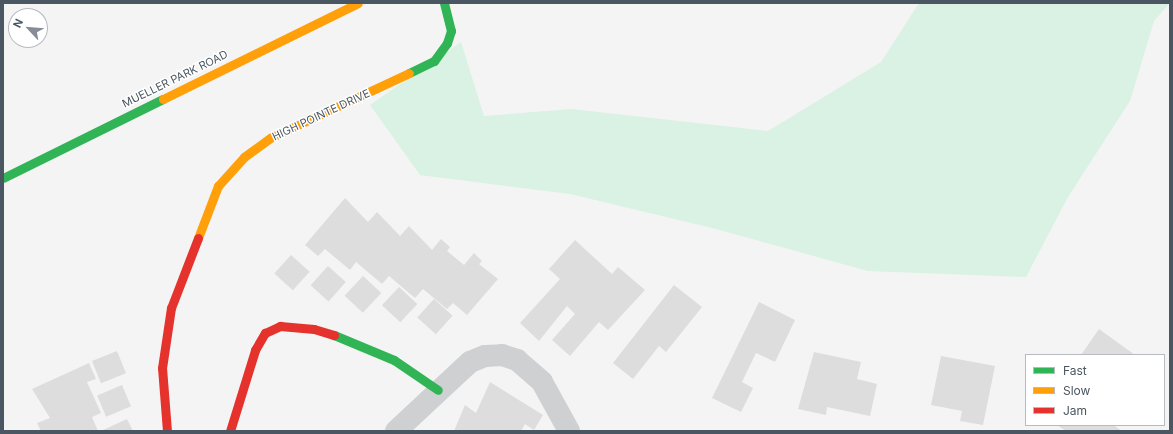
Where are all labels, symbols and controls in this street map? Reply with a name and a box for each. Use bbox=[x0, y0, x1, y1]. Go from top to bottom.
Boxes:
north arrow bbox=[8, 8, 48, 48]
text: N bbox=[10, 16, 26, 30]
street label: MUELLER PARK ROAD bbox=[120, 48, 230, 110]
street label: HIGH POINTE DRIVE bbox=[270, 87, 372, 143]
legend bbox=[1025, 354, 1165, 426]
text: Fast bbox=[1063, 363, 1087, 378]
text: Slow bbox=[1063, 383, 1090, 398]
text: Jam bbox=[1063, 403, 1087, 418]

